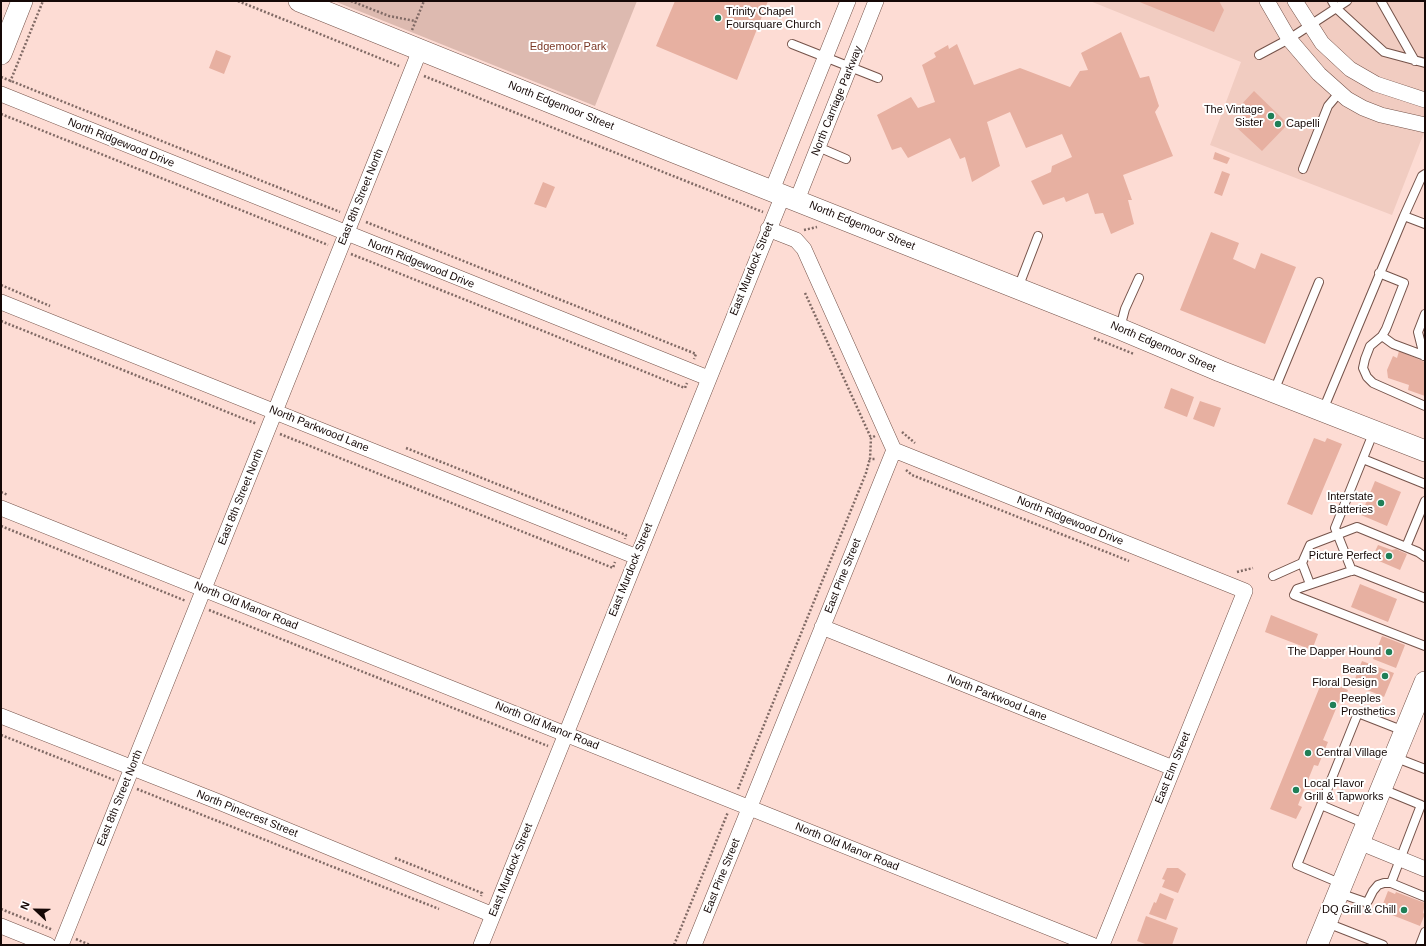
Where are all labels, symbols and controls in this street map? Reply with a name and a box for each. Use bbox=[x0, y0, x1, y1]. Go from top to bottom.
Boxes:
place label: Trinity Chapel Foursquare Church bbox=[726, 5, 821, 31]
marker: Trinity Chapel Foursquare Church bbox=[713, 13, 723, 23]
park label: Edgemoor Park bbox=[530, 40, 606, 54]
street label: North Carriage Parkway bbox=[809, 44, 865, 158]
street label: North Edgemoor Street bbox=[506, 79, 616, 133]
place label: The Vintage Sister bbox=[1204, 103, 1263, 129]
marker: The Vintage Sister bbox=[1266, 111, 1276, 121]
street label: North Ridgewood Drive bbox=[66, 116, 176, 170]
place label: Capelli bbox=[1286, 117, 1320, 131]
marker: Capelli bbox=[1273, 119, 1283, 129]
street label: East 8th Street North bbox=[336, 147, 386, 247]
street label: North Edgemoor Street bbox=[807, 199, 917, 253]
street label: East Murdock Street bbox=[727, 220, 777, 318]
street label: North Ridgewood Drive bbox=[366, 237, 476, 291]
street label: North Edgemoor Street bbox=[1108, 319, 1218, 375]
street label: North Parkwood Lane bbox=[267, 403, 371, 455]
street label: East 8th Street North bbox=[216, 447, 266, 547]
place label: Interstate Batteries bbox=[1327, 490, 1373, 516]
street label: North Ridgewood Drive bbox=[1015, 494, 1125, 548]
marker: Interstate Batteries bbox=[1376, 498, 1386, 508]
street label: East Murdock Street bbox=[606, 521, 656, 619]
street label: East Pine Street bbox=[822, 537, 864, 615]
place label: Picture Perfect bbox=[1309, 549, 1381, 563]
marker: Picture Perfect bbox=[1384, 551, 1394, 561]
street label: North Old Manor Road bbox=[192, 579, 300, 633]
place label: The Dapper Hound bbox=[1287, 645, 1381, 659]
marker: The Dapper Hound bbox=[1384, 647, 1394, 657]
place label: Beards Floral Design bbox=[1312, 663, 1377, 689]
marker: Beards Floral Design bbox=[1380, 671, 1390, 681]
street label: North Parkwood Lane bbox=[945, 672, 1049, 724]
place label: Peeples Prosthetics bbox=[1341, 692, 1395, 718]
street label: North Old Manor Road bbox=[493, 699, 601, 753]
marker: Peeples Prosthetics bbox=[1328, 700, 1338, 710]
street label: East Elm Street bbox=[1153, 730, 1193, 806]
place label: Central Village bbox=[1316, 746, 1387, 760]
street label: East 8th Street North bbox=[95, 748, 145, 848]
marker: Central Village bbox=[1303, 748, 1313, 758]
place label: Local Flavor Grill & Tapworks bbox=[1304, 777, 1383, 803]
marker: Local Flavor Grill & Tapworks bbox=[1291, 785, 1301, 795]
street label: North Pinecrest Street bbox=[194, 788, 300, 840]
street label: North Old Manor Road bbox=[793, 820, 901, 874]
street label: East Murdock Street bbox=[486, 821, 536, 919]
street label: East Pine Street bbox=[701, 837, 743, 915]
north arrow bbox=[16, 890, 56, 930]
text: N bbox=[18, 900, 32, 911]
place label: DQ Grill & Chill bbox=[1322, 903, 1396, 917]
marker: DQ Grill & Chill bbox=[1399, 905, 1409, 915]

